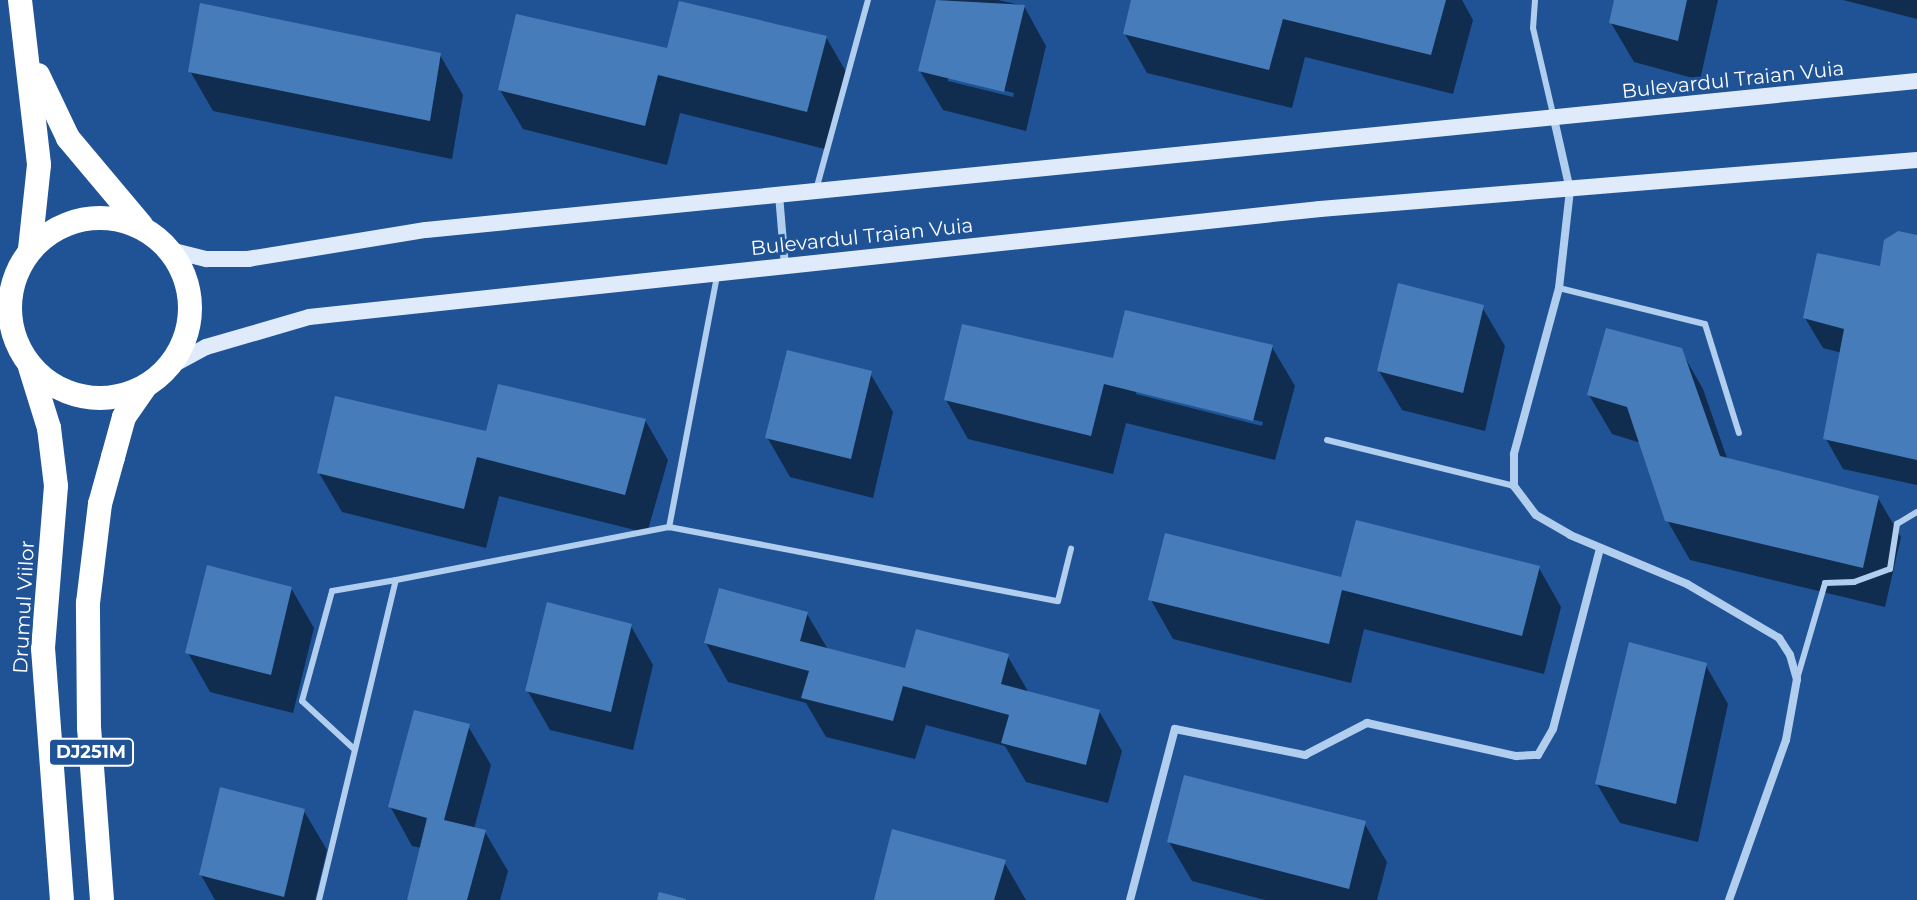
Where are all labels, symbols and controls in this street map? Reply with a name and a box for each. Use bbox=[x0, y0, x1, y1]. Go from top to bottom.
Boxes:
street label: Bulevardul Traian Vuia bbox=[1621, 56, 1845, 104]
street label: Bulevardul Traian Vuia bbox=[750, 213, 974, 261]
street label: Drumul Viilor bbox=[9, 540, 39, 674]
road number: DJ251M bbox=[47, 738, 135, 766]

